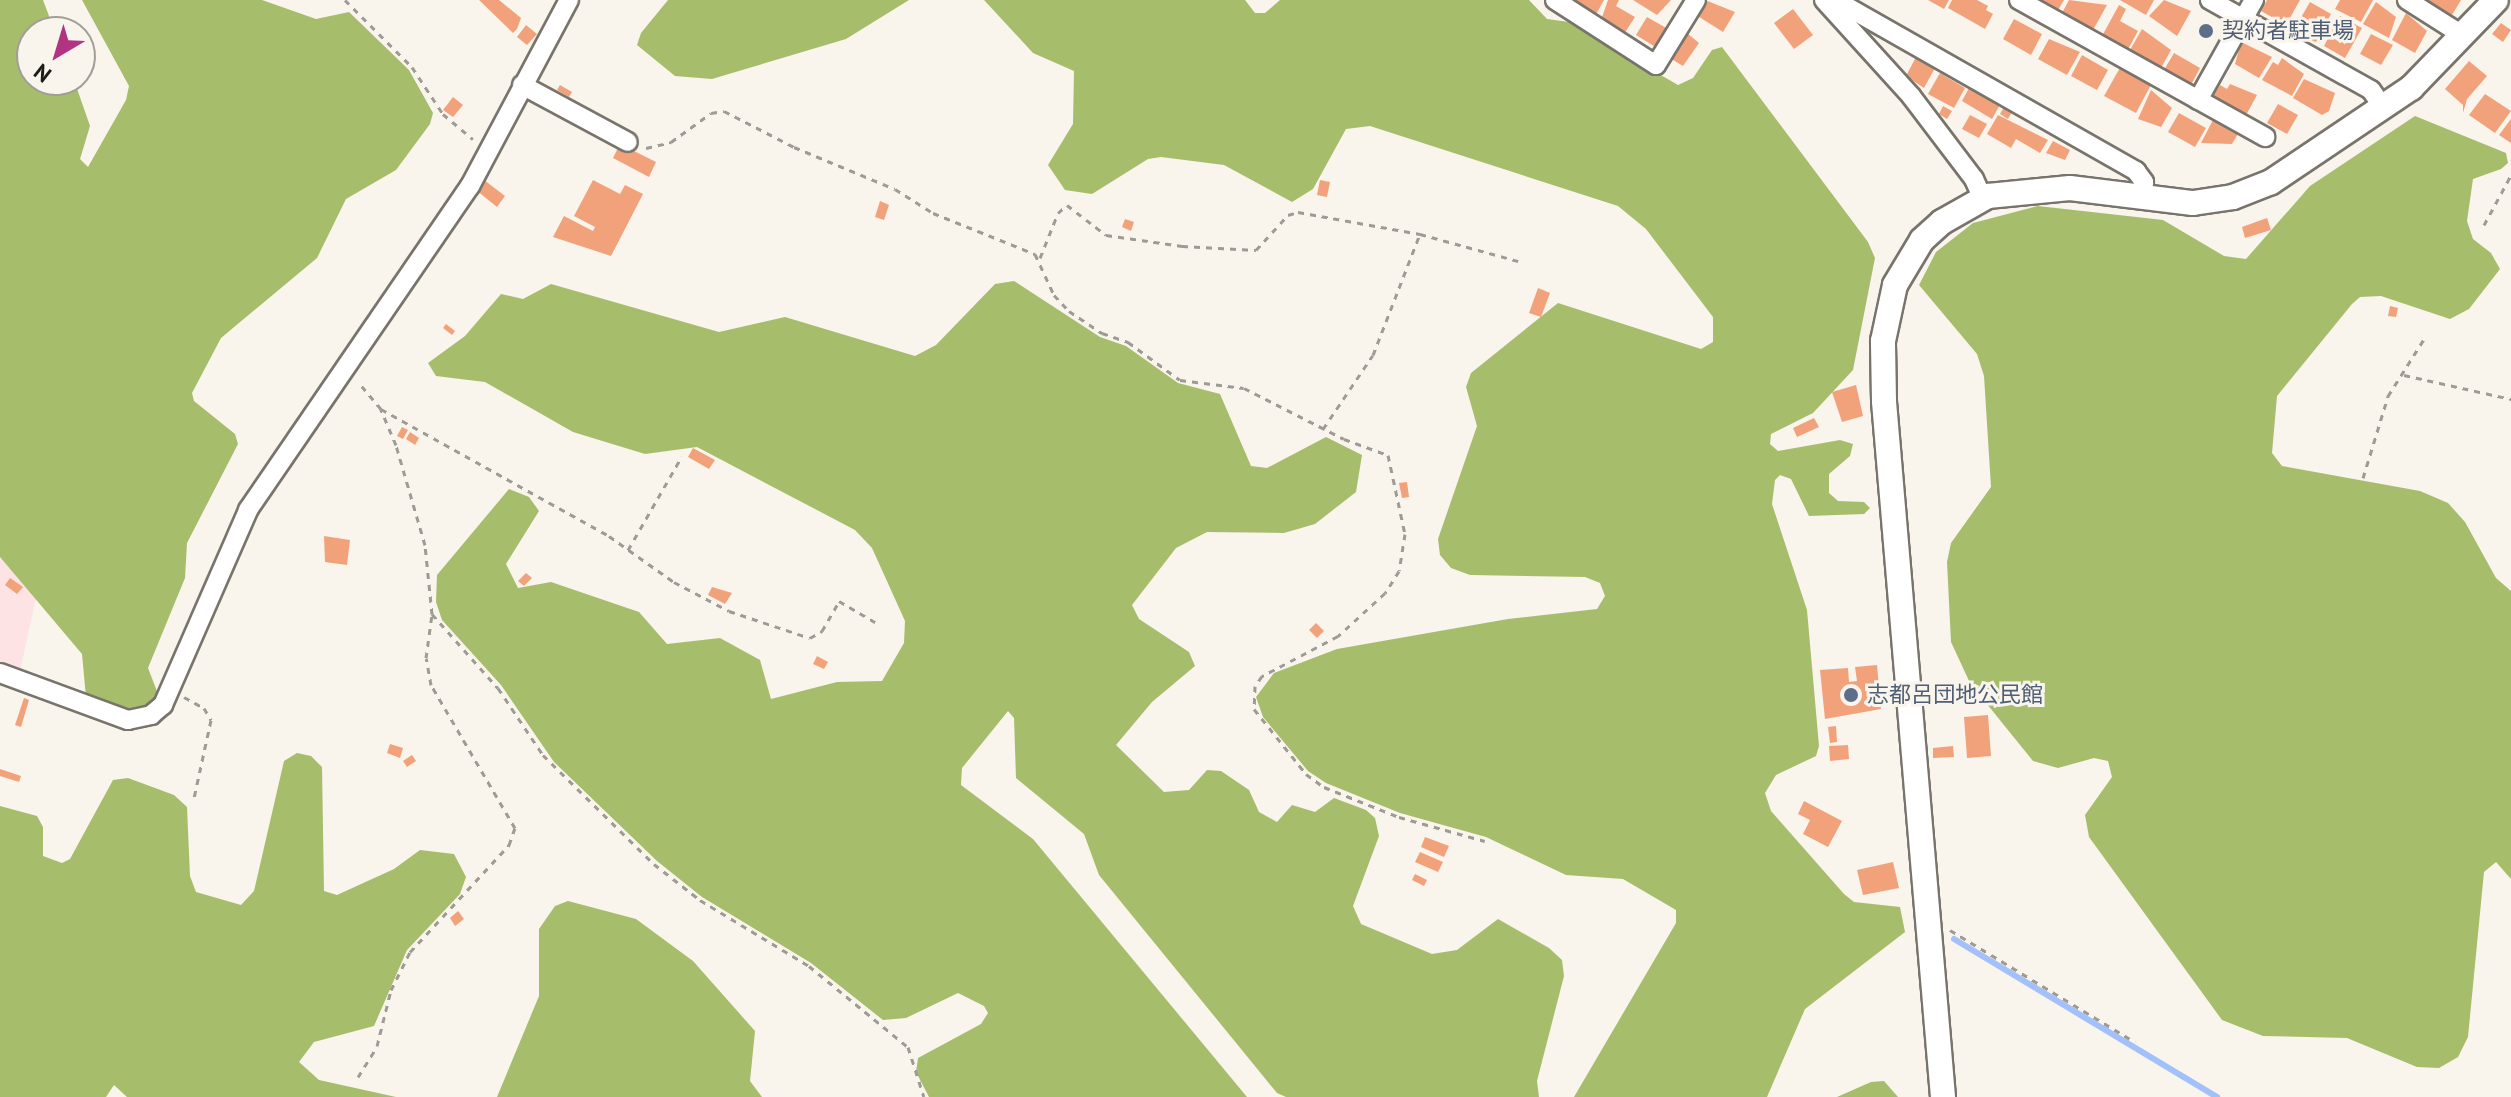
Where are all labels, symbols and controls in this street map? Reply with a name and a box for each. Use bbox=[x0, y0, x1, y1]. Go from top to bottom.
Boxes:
north arrow bbox=[16, 16, 96, 96]
place label: 契約者駐車場 bbox=[2222, 18, 2354, 44]
marker: 契約者駐車場 bbox=[2197, 22, 2215, 40]
text: N bbox=[28, 58, 57, 89]
place label: 志都呂団地公民館 bbox=[1867, 682, 2043, 708]
marker: 志都呂団地公民館 bbox=[1842, 686, 1860, 704]

